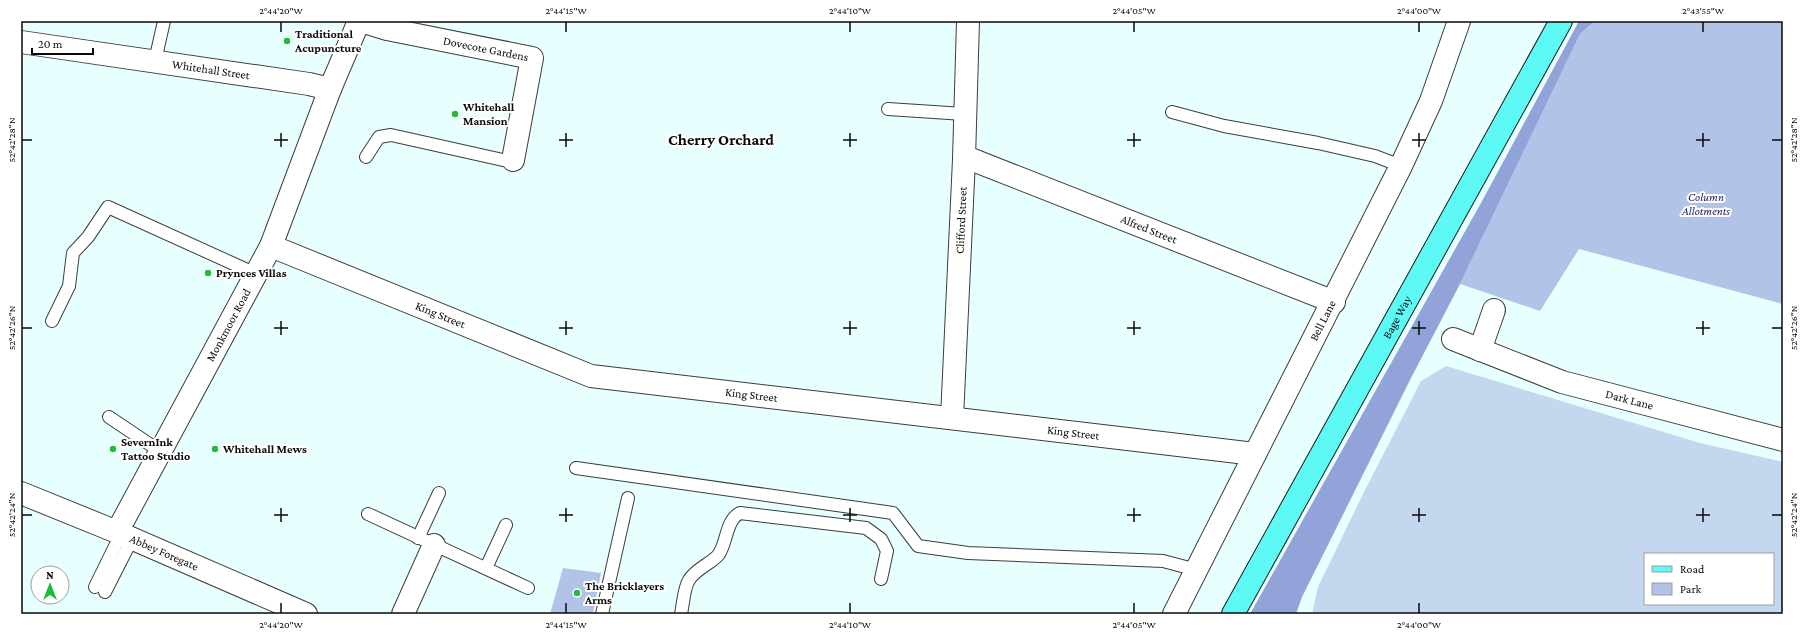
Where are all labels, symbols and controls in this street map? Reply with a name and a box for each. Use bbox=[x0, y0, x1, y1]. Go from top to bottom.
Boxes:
text: 2°44'20"W bbox=[259, 5, 304, 16]
text: 2°44'15"W bbox=[545, 5, 587, 16]
text: 2°44'10"W bbox=[829, 5, 872, 16]
text: 2°44'05"W bbox=[1112, 5, 1156, 16]
text: 2°44'00"W bbox=[1397, 5, 1442, 16]
text: 2°43'55"W bbox=[1682, 5, 1725, 16]
place label: Traditional Acupuncture bbox=[294, 27, 362, 55]
scale bar bbox=[32, 30, 93, 56]
street label: Dovecote Gardens bbox=[442, 33, 530, 64]
marker: Traditional Acupuncture bbox=[282, 36, 292, 46]
text: 20 m bbox=[38, 37, 63, 51]
street label: Whitehall Street bbox=[171, 57, 252, 82]
place label: Whitehall Mansion bbox=[462, 100, 515, 128]
marker: Whitehall Mansion bbox=[450, 109, 460, 119]
text: 52°42'28"N bbox=[6, 117, 17, 162]
text: 52°42'28"N bbox=[1788, 117, 1799, 162]
district label: Cherry Orchard bbox=[668, 131, 774, 148]
street label: Clifford Street bbox=[953, 185, 970, 254]
park label: Column Allotments bbox=[1681, 190, 1730, 218]
street label: Alfred Street bbox=[1119, 212, 1180, 247]
place label: Prynces Villas bbox=[216, 266, 287, 280]
marker: Prynces Villas bbox=[203, 268, 213, 278]
street label: Monkmoor Road bbox=[203, 286, 254, 364]
street label: Bage Way bbox=[1380, 293, 1415, 341]
street label: King Street bbox=[413, 298, 469, 332]
street label: Bell Lane bbox=[1307, 298, 1339, 343]
text: 52°42'26"N bbox=[6, 305, 17, 350]
text: 52°42'26"N bbox=[1788, 305, 1799, 350]
street label: King Street bbox=[725, 385, 780, 405]
street label: Dark Lane bbox=[1604, 387, 1655, 413]
street label: King Street bbox=[1046, 423, 1101, 443]
place label: SevernInk Tattoo Studio bbox=[121, 435, 190, 463]
place label: Whitehall Mews bbox=[222, 442, 307, 456]
marker: SevernInk Tattoo Studio bbox=[108, 444, 118, 454]
marker: Whitehall Mews bbox=[210, 444, 220, 454]
text: 52°42'24"N bbox=[6, 492, 17, 537]
text: 52°42'24"N bbox=[1788, 492, 1799, 537]
street label: Abbey Foregate bbox=[128, 531, 201, 574]
legend bbox=[1644, 553, 1774, 605]
text: Road bbox=[1680, 562, 1705, 576]
north arrow bbox=[30, 565, 70, 605]
text: N bbox=[46, 569, 54, 581]
place label: The Bricklayers Arms bbox=[584, 579, 664, 607]
text: Park bbox=[1680, 582, 1702, 596]
marker: The Bricklayers Arms bbox=[572, 588, 582, 598]
text: 2°44'20"W bbox=[259, 619, 304, 630]
text: 2°44'15"W bbox=[545, 619, 587, 630]
text: 2°44'10"W bbox=[829, 619, 872, 630]
text: 2°44'05"W bbox=[1112, 619, 1156, 630]
text: 2°44'00"W bbox=[1397, 619, 1442, 630]

